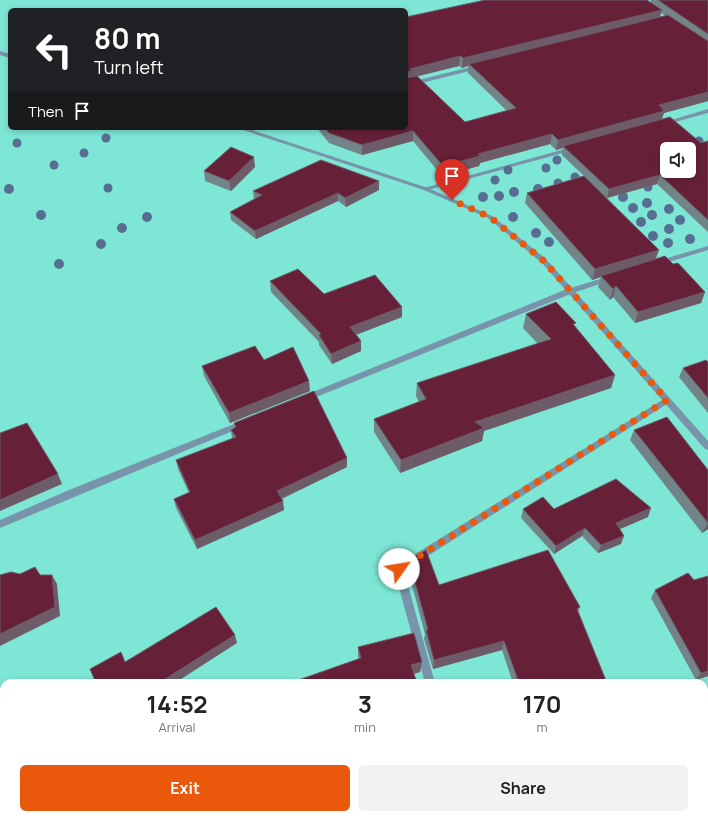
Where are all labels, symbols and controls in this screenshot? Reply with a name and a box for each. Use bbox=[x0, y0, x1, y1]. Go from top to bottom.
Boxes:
text: 80 m bbox=[94, 19, 160, 57]
icon: left bbox=[28, 24, 80, 76]
text: Turn left bbox=[94, 55, 164, 79]
icon: arrive bbox=[71, 100, 93, 122]
text: Then bbox=[28, 101, 63, 122]
map controls bbox=[660, 142, 696, 178]
button: sound bbox=[660, 142, 696, 178]
pin bbox=[435, 159, 469, 200]
icon: arrive bbox=[441, 165, 463, 187]
position arrow bbox=[378, 548, 420, 590]
text: 14:52 bbox=[147, 687, 208, 720]
text: 3 bbox=[358, 687, 372, 720]
text: 170 bbox=[522, 687, 561, 720]
text: Arrival bbox=[158, 718, 196, 736]
text: min bbox=[354, 718, 376, 736]
text: m bbox=[536, 718, 547, 736]
button: Exit bbox=[20, 765, 350, 811]
button: Share bbox=[358, 765, 688, 811]

